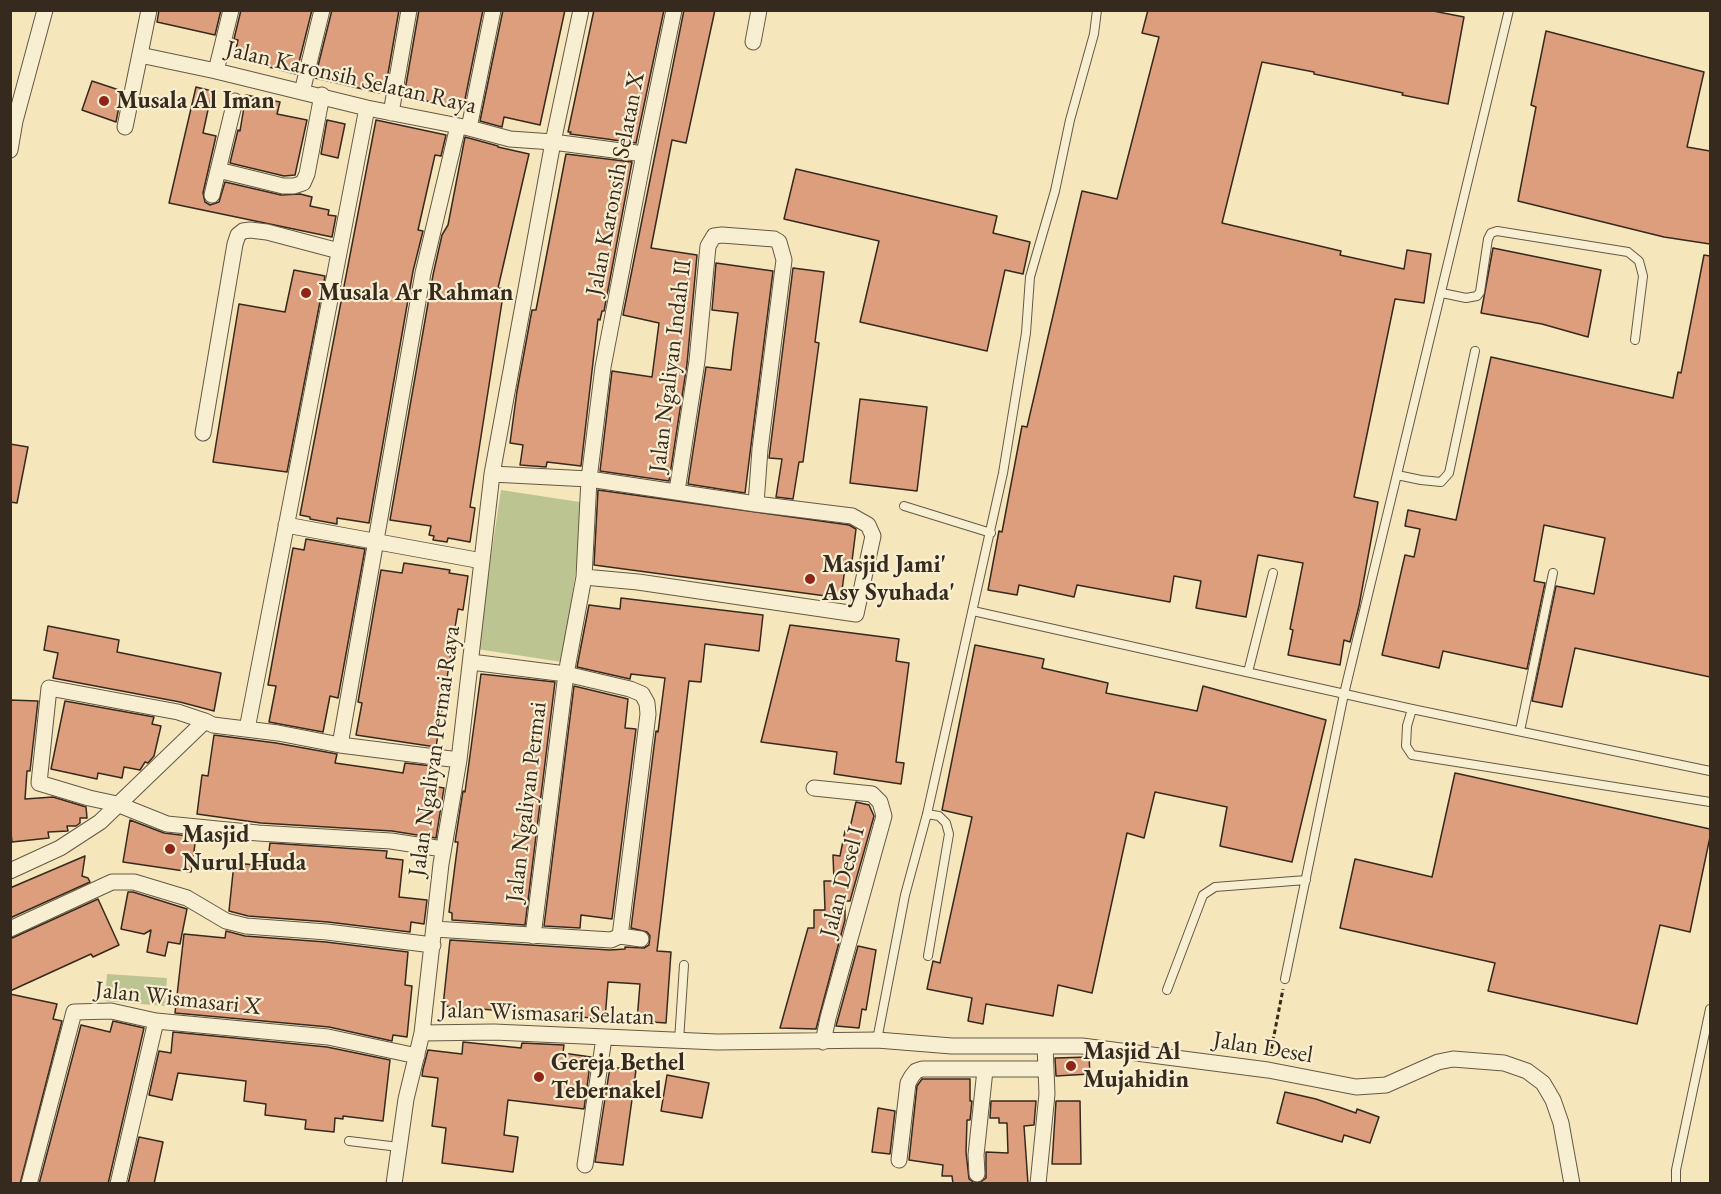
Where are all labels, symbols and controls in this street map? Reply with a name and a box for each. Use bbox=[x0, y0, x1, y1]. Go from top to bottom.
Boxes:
street label: Jalan Karonsih Selatan Raya bbox=[223, 35, 479, 121]
street label: Jalan Karonsih Selatan X bbox=[580, 70, 652, 298]
place label: Musala Al Iman bbox=[116, 87, 275, 115]
marker: Musala Al Iman bbox=[97, 94, 111, 108]
street label: Jalan Ngaliyan Indah II bbox=[644, 258, 698, 474]
place label: Musala Ar Rahman bbox=[318, 279, 513, 307]
marker: Musala Ar Rahman bbox=[299, 286, 313, 300]
place label: Masjid Jami' Asy Syuhada' bbox=[822, 551, 955, 607]
marker: Masjid Jami' Asy Syuhada' bbox=[803, 572, 817, 586]
street label: Jalan Ngaliyan Permai Raya bbox=[403, 624, 467, 878]
street label: Jalan Ngaliyan Permai bbox=[500, 700, 554, 904]
place label: Masjid Nurul Huda bbox=[182, 821, 306, 877]
street label: Jalan Desel I bbox=[814, 823, 872, 941]
marker: Masjid Nurul Huda bbox=[163, 842, 177, 856]
street label: Jalan Wismasari X bbox=[93, 976, 263, 1022]
street label: Jalan Wismasari Selatan bbox=[439, 996, 655, 1032]
street label: Jalan Desel bbox=[1211, 1026, 1315, 1070]
place label: Masjid Al Mujahidin bbox=[1083, 1038, 1189, 1094]
place label: Gereja Bethel Tebernakel bbox=[551, 1049, 685, 1105]
marker: Masjid Al Mujahidin bbox=[1064, 1059, 1078, 1073]
marker: Gereja Bethel Tebernakel bbox=[532, 1070, 546, 1084]

